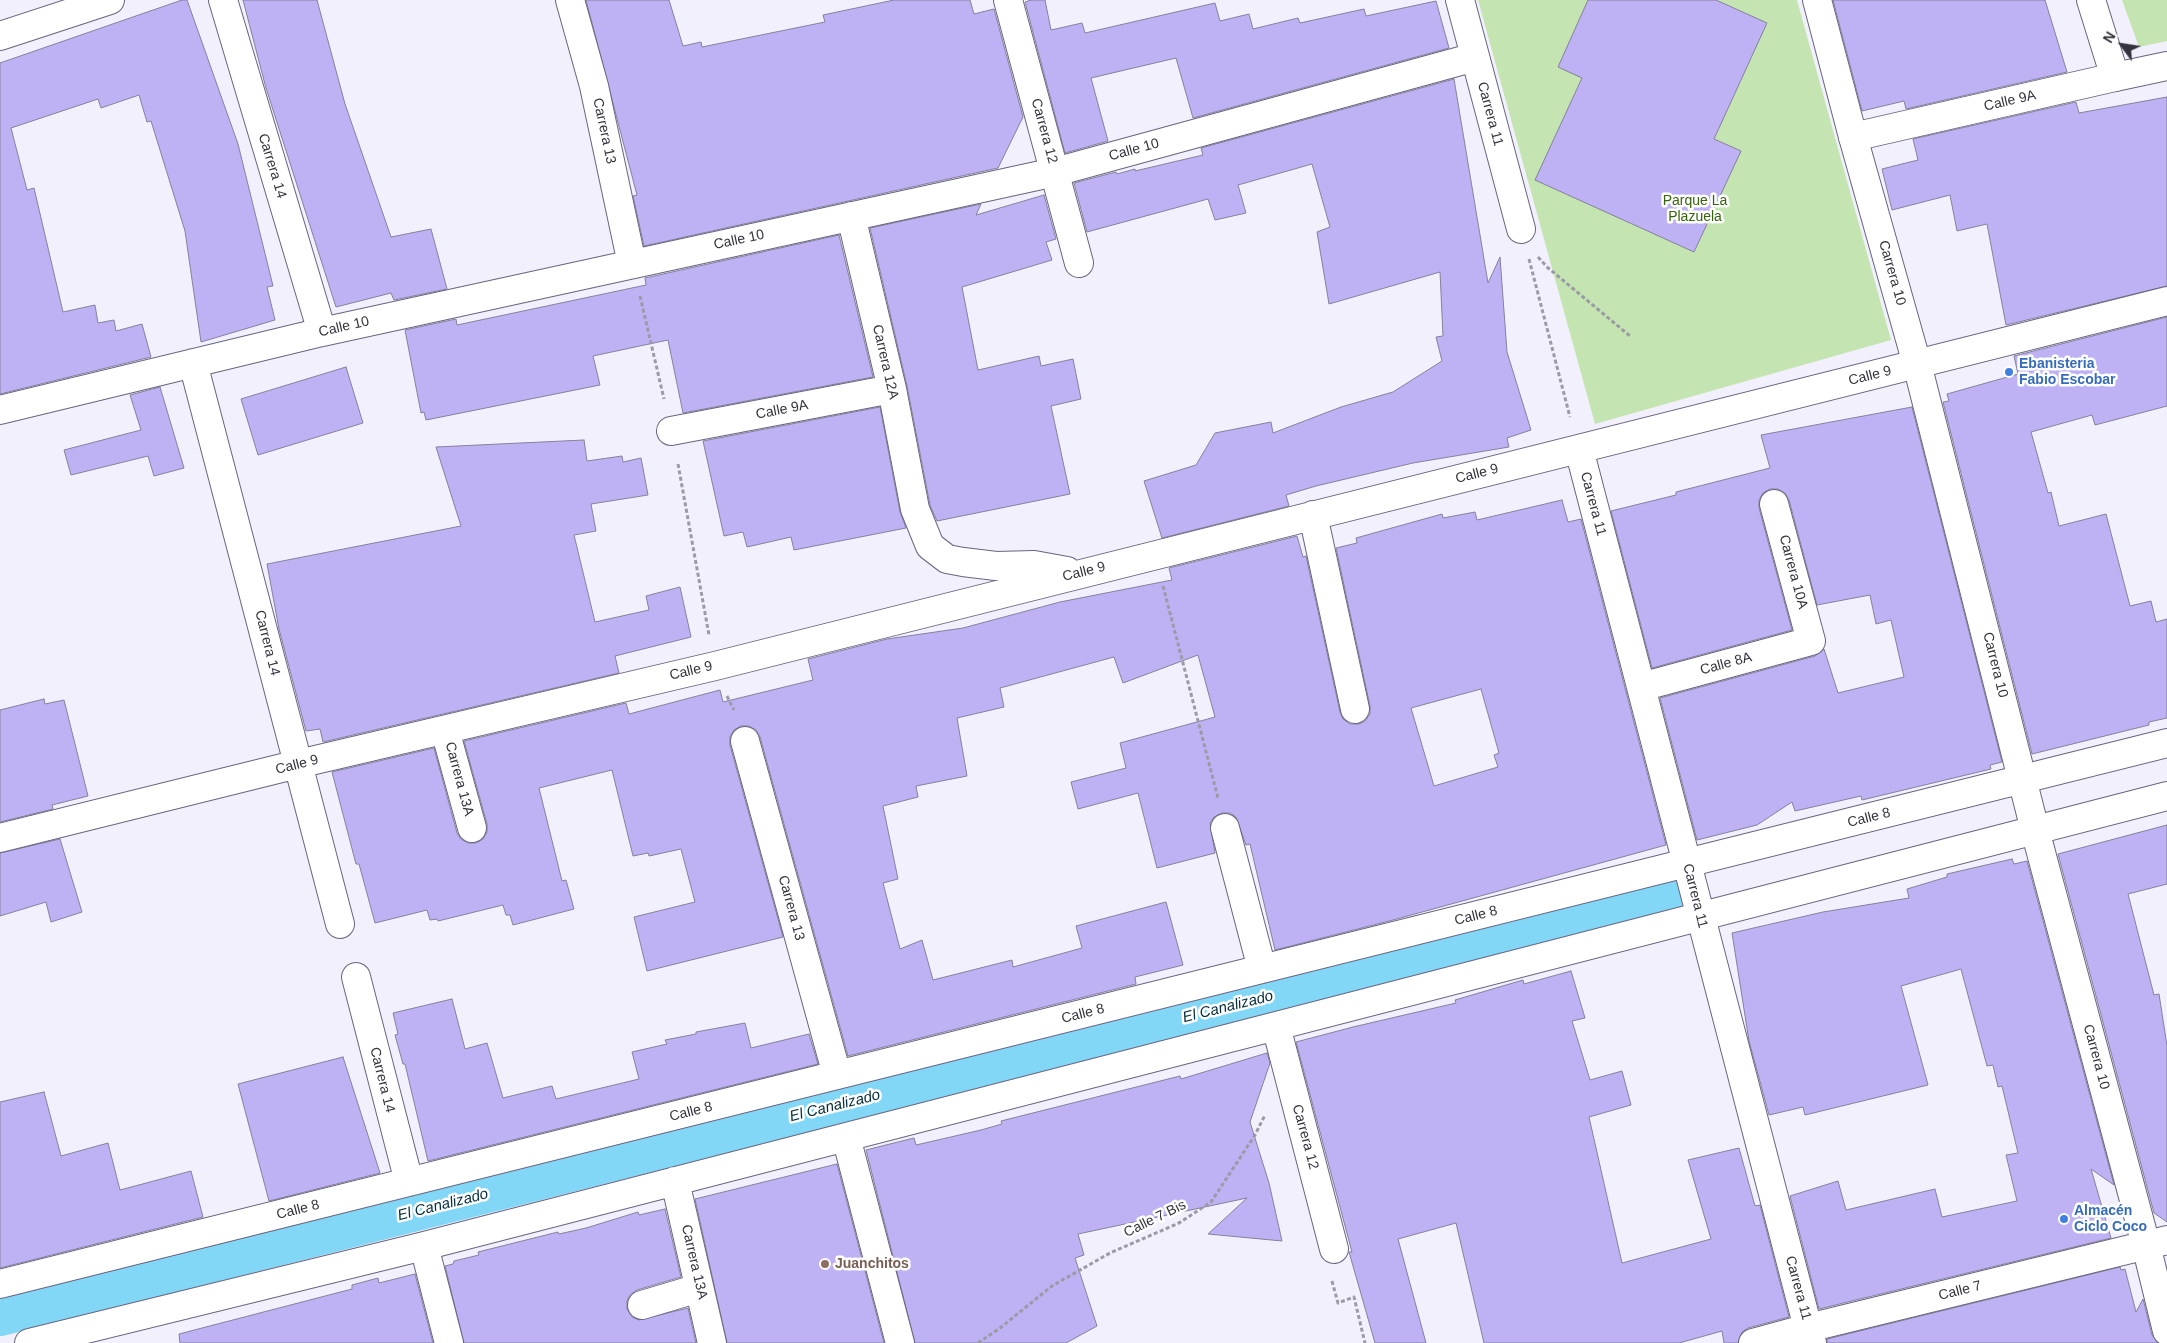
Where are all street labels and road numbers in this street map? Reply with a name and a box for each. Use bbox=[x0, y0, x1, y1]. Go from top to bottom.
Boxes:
street label: Carrera 11 bbox=[1473, 80, 1507, 148]
street label: Calle 9A bbox=[1982, 87, 2038, 115]
street label: Carrera 13 bbox=[589, 97, 619, 165]
street label: Carrera 12 bbox=[1027, 97, 1061, 165]
street label: Carrera 14 bbox=[254, 132, 290, 200]
street label: Calle 10 bbox=[1107, 135, 1161, 165]
street label: Calle 10 bbox=[712, 226, 766, 254]
street label: Carrera 10 bbox=[1875, 239, 1909, 307]
street label: Calle 10 bbox=[317, 313, 371, 341]
street label: Carrera 12A bbox=[868, 323, 902, 401]
street label: Calle 9 bbox=[1847, 363, 1893, 389]
street label: Calle 9A bbox=[754, 397, 810, 423]
street label: Calle 9 bbox=[1454, 461, 1500, 487]
street label: Carrera 11 bbox=[1576, 470, 1610, 538]
street label: Carrera 10A bbox=[1775, 533, 1811, 611]
street label: Calle 9 bbox=[1061, 559, 1107, 585]
street label: Carrera 14 bbox=[251, 609, 283, 677]
street label: Carrera 10 bbox=[1979, 631, 2011, 699]
street label: Calle 8A bbox=[1698, 649, 1754, 679]
street label: Calle 9 bbox=[668, 658, 714, 684]
street label: Carrera 13A bbox=[441, 740, 477, 818]
street label: Calle 9 bbox=[274, 752, 320, 778]
street label: Calle 8 bbox=[1846, 805, 1892, 831]
street label: Carrera 11 bbox=[1679, 862, 1711, 930]
street label: Carrera 13 bbox=[774, 874, 808, 942]
street label: Calle 8 bbox=[1453, 903, 1499, 929]
street label: Calle 8 bbox=[1060, 1001, 1106, 1027]
street label: Carrera 10 bbox=[2079, 1023, 2113, 1091]
street label: Carrera 14 bbox=[366, 1046, 398, 1114]
street label: Calle 8 bbox=[668, 1099, 714, 1125]
street label: Carrera 12 bbox=[1288, 1103, 1322, 1171]
street label: Calle 8 bbox=[275, 1197, 321, 1223]
street label: Calle 7 Bis bbox=[1121, 1197, 1189, 1241]
street label: Carrera 13A bbox=[677, 1223, 711, 1301]
street label: Carrera 11 bbox=[1781, 1254, 1815, 1322]
street label: Calle 7 bbox=[1937, 1278, 1983, 1304]

